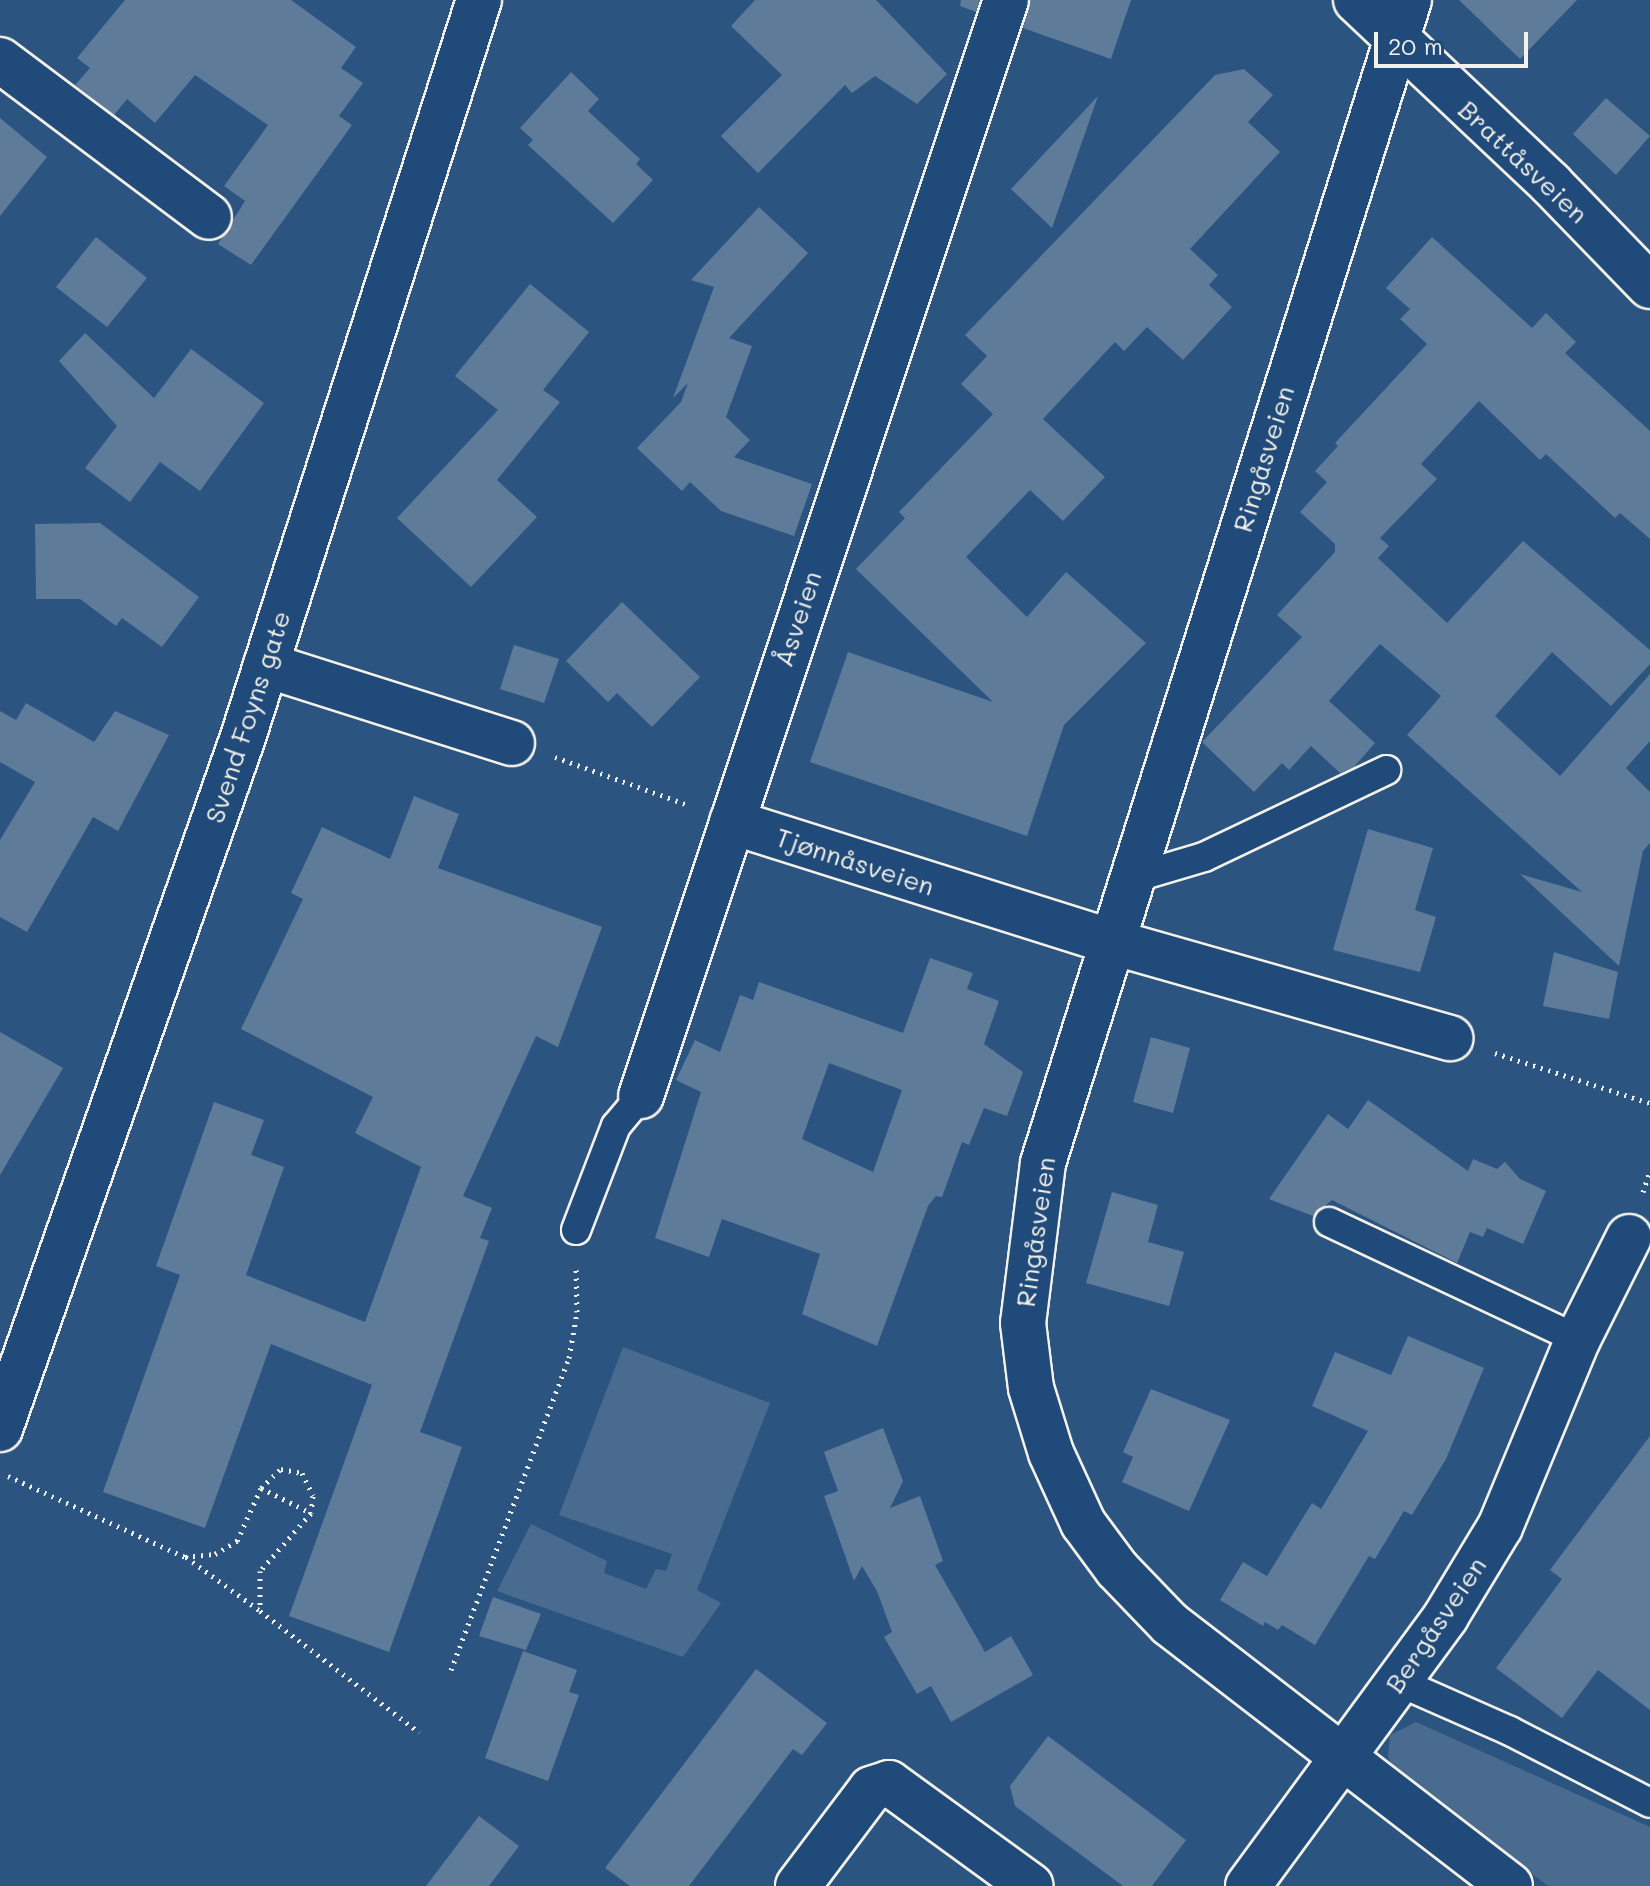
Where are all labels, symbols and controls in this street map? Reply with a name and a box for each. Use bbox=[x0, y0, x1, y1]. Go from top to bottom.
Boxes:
scale bar bbox=[1378, 16, 1532, 66]
text: 20 m bbox=[1388, 30, 1443, 61]
street label: Brattåsveien bbox=[1452, 94, 1594, 230]
street label: Ringåsveien bbox=[1227, 382, 1301, 536]
street label: Åsveien bbox=[768, 567, 828, 671]
street label: Svend Foyns gate bbox=[199, 607, 297, 827]
street label: Tjønnåsveien bbox=[772, 822, 938, 902]
street label: Ringåsveien bbox=[1010, 1155, 1062, 1309]
street label: Bergåsveien bbox=[1379, 1551, 1493, 1699]

